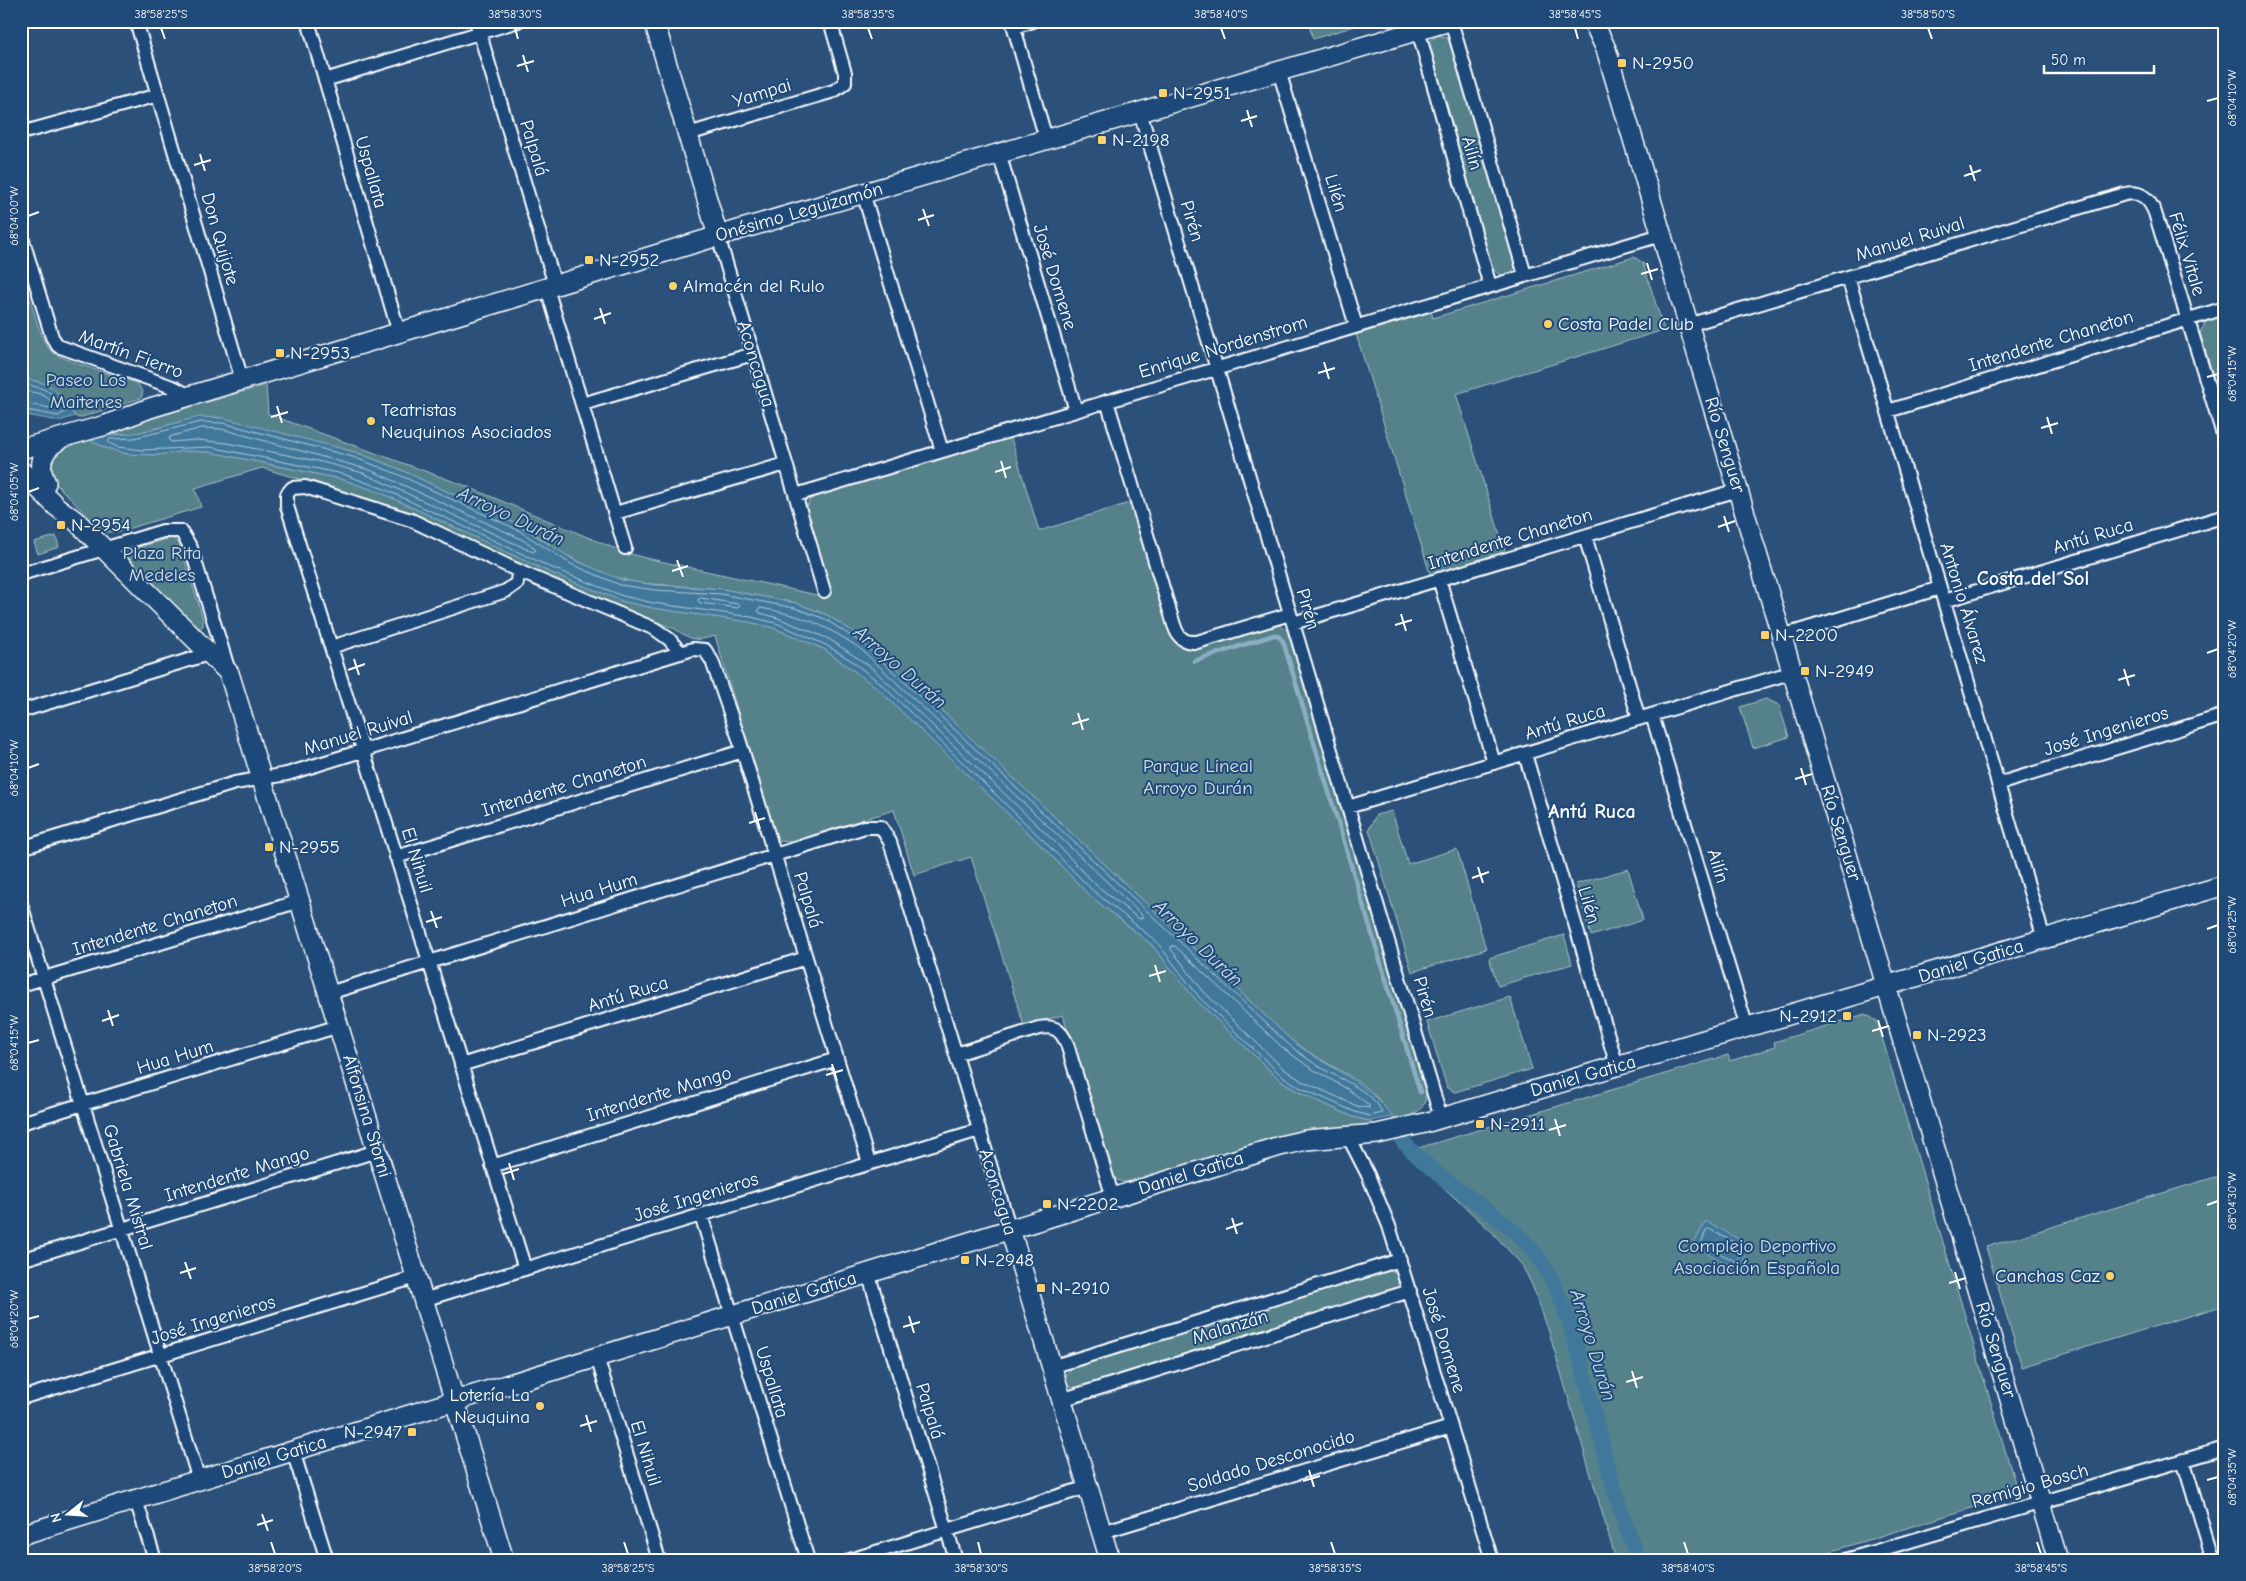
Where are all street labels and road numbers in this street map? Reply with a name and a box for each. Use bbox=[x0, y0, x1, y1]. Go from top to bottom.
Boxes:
street label: Yampai bbox=[730, 74, 794, 112]
street label: Palpalá bbox=[515, 117, 553, 179]
street label: Ailín bbox=[1457, 133, 1487, 173]
street label: Uspallata bbox=[350, 134, 392, 210]
street label: Lilén bbox=[1320, 172, 1352, 214]
street label: Onésimo Leguizamón bbox=[713, 178, 885, 246]
street label: Don Quijote bbox=[196, 190, 244, 288]
street label: Pirén bbox=[1175, 198, 1209, 244]
street label: Félix Vitale bbox=[2164, 210, 2210, 298]
street label: Manuel Ruival bbox=[1853, 212, 1967, 266]
street label: José Domene bbox=[1028, 221, 1082, 333]
street label: Intendente Chaneton bbox=[1966, 306, 2136, 376]
street label: Enrique Nordenstrom bbox=[1136, 311, 1310, 383]
street label: Aconcagua bbox=[732, 318, 780, 410]
street label: Martín Fierro bbox=[76, 325, 186, 383]
street label: Río Senguer bbox=[1700, 394, 1750, 496]
street label: Intendente Chaneton bbox=[1425, 504, 1595, 574]
street label: Antú Ruca bbox=[2050, 513, 2136, 559]
street label: Antonio Álvarez bbox=[1935, 540, 1993, 666]
street label: Pirén bbox=[1291, 586, 1325, 632]
street label: Antú Ruca bbox=[1522, 699, 1608, 745]
street label: José Ingenieros bbox=[2041, 702, 2171, 760]
street label: Manuel Ruival bbox=[301, 706, 415, 760]
street label: Intendente Chaneton bbox=[479, 751, 649, 821]
street label: Río Senguer bbox=[1816, 782, 1866, 884]
street label: El Nihuil bbox=[397, 825, 437, 895]
street label: Ailín bbox=[1702, 846, 1734, 886]
street label: Hua Hum bbox=[558, 868, 640, 912]
street label: Palpalá bbox=[789, 869, 827, 931]
street label: Lilén bbox=[1573, 884, 1605, 926]
street label: Intendente Chaneton bbox=[70, 890, 240, 960]
street label: Daniel Gatica bbox=[1916, 935, 2026, 987]
street label: Antú Ruca bbox=[585, 971, 671, 1017]
street label: Pirén bbox=[1408, 974, 1442, 1020]
street label: Hua Hum bbox=[134, 1035, 216, 1079]
street label: Daniel Gatica bbox=[1528, 1050, 1638, 1102]
street label: Alfonsina Storni bbox=[338, 1052, 396, 1180]
street label: Intendente Mango bbox=[584, 1062, 734, 1126]
street label: Gabriela Mistral bbox=[98, 1122, 158, 1252]
street label: Intendente Mango bbox=[162, 1142, 312, 1206]
street label: Aconcagua bbox=[974, 1146, 1022, 1238]
street label: Daniel Gatica bbox=[1136, 1147, 1246, 1199]
street label: José Ingenieros bbox=[631, 1168, 761, 1226]
street label: Daniel Gatica bbox=[749, 1267, 859, 1319]
street label: José Domene bbox=[1417, 1284, 1471, 1396]
street label: José Ingenieros bbox=[148, 1291, 278, 1349]
street label: Río Senguer bbox=[1971, 1299, 2021, 1401]
street label: Malanzán bbox=[1189, 1305, 1271, 1349]
street label: Uspallata bbox=[751, 1344, 793, 1420]
street label: Palpalá bbox=[911, 1380, 949, 1442]
street label: El Nihuil bbox=[626, 1418, 666, 1488]
street label: Soldado Desconocido bbox=[1185, 1425, 1357, 1497]
street label: Daniel Gatica bbox=[219, 1431, 329, 1483]
street label: Remigio Bosch bbox=[1969, 1459, 2091, 1513]

